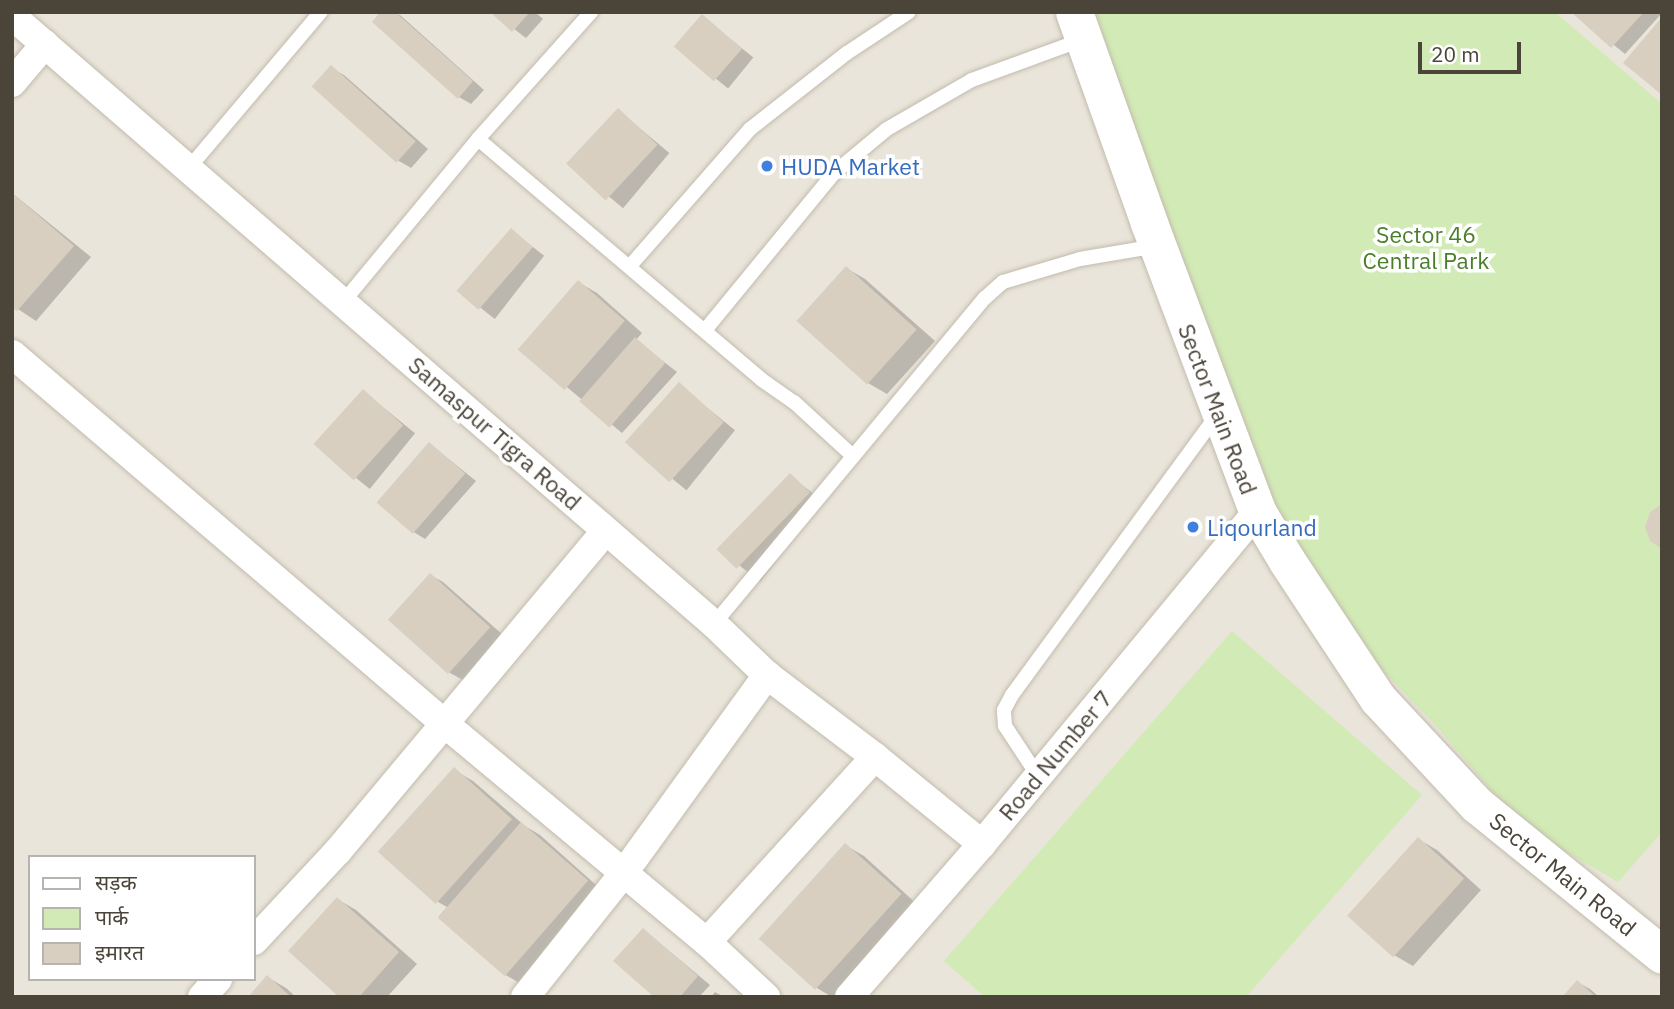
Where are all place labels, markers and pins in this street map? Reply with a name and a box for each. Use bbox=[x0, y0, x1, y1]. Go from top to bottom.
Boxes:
place label: HUDA Market bbox=[781, 152, 920, 180]
marker: HUDA Market bbox=[759, 158, 775, 174]
place label: Liqourland bbox=[1207, 513, 1317, 541]
marker: Liqourland bbox=[1185, 519, 1201, 535]

